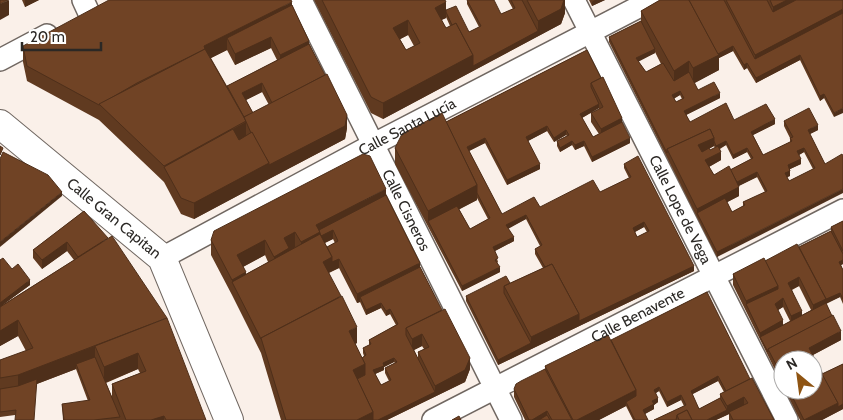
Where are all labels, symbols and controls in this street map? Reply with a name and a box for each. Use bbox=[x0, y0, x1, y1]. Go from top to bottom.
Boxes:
scale bar bbox=[22, 20, 101, 52]
text: 20 m bbox=[30, 28, 65, 46]
street label: Calle Santa Lucía bbox=[356, 94, 459, 160]
street label: Calle Lope de Vega bbox=[645, 152, 716, 268]
street label: Calle Cisneros bbox=[378, 166, 434, 254]
street label: Calle Gran Capitan bbox=[63, 174, 165, 262]
street label: Calle Benavente bbox=[588, 284, 688, 347]
north arrow bbox=[773, 350, 823, 400]
text: N bbox=[783, 353, 800, 374]

